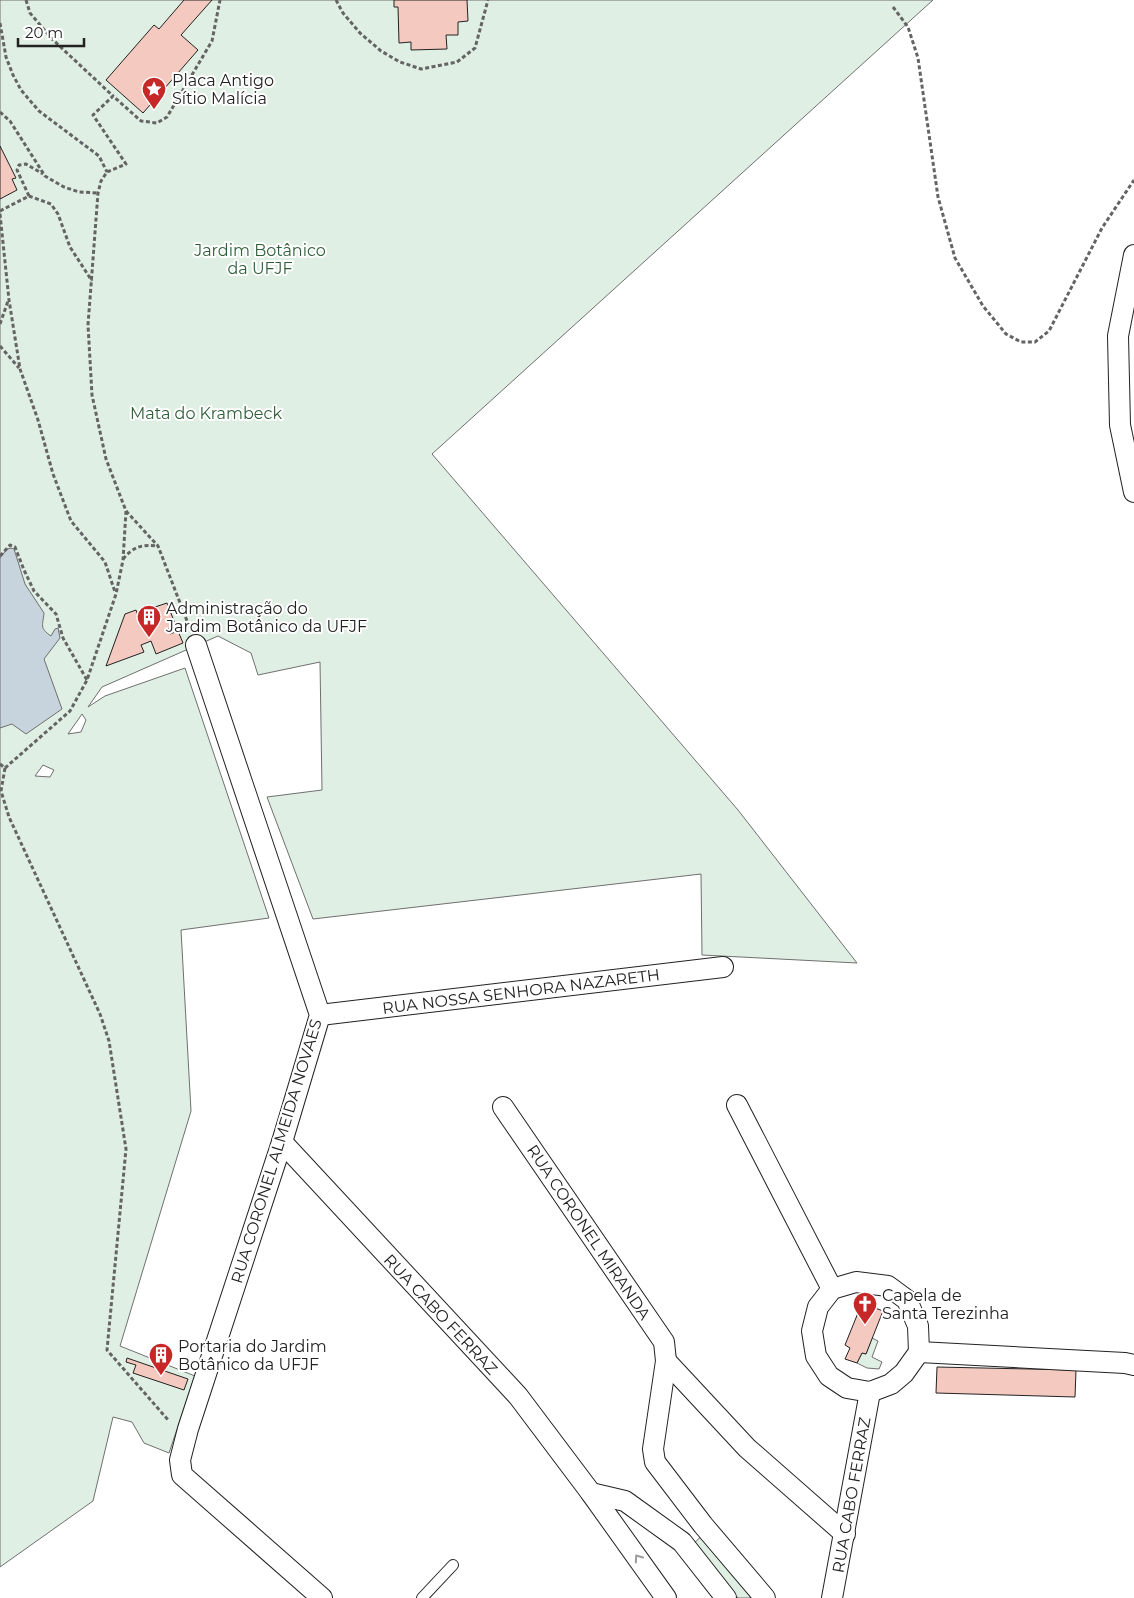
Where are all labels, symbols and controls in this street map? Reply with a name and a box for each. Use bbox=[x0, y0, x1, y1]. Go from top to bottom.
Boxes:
scale bar bbox=[18, 15, 84, 47]
text: 20 m bbox=[25, 23, 63, 42]
place label: Placa Antigo Sítio Malícia bbox=[172, 71, 274, 108]
place icon: Placa Antigo Sítio Malícia bbox=[141, 76, 167, 110]
park label: Jardim Botânico da UFJF bbox=[193, 241, 326, 278]
park label: Mata do Krambeck bbox=[130, 404, 282, 423]
place label: Administração do Jardim Botânico da UFJF bbox=[165, 599, 367, 636]
building icon: Administração do Jardim Botânico da UFJF bbox=[136, 604, 162, 638]
street label: RUA NOSSA SENHORA NAZARETH bbox=[381, 965, 661, 1018]
street label: RUA CORONEL ALMEIDA NOVAES bbox=[227, 1017, 326, 1286]
street label: RUA CORONEL MIRANDA bbox=[523, 1141, 655, 1324]
street label: RUA CABO FERRAZ bbox=[380, 1250, 501, 1378]
place label: Capela de Santa Terezinha bbox=[882, 1286, 1009, 1323]
church icon: Capela de Santa Terezinha bbox=[852, 1291, 878, 1325]
place label: Portaria do Jardim Botânico da UFJF bbox=[178, 1337, 327, 1374]
building icon: Portaria do Jardim Botânico da UFJF bbox=[148, 1342, 174, 1376]
street label: RUA CABO FERRAZ bbox=[828, 1416, 875, 1574]
one-way arrow bbox=[635, 1554, 644, 1564]

